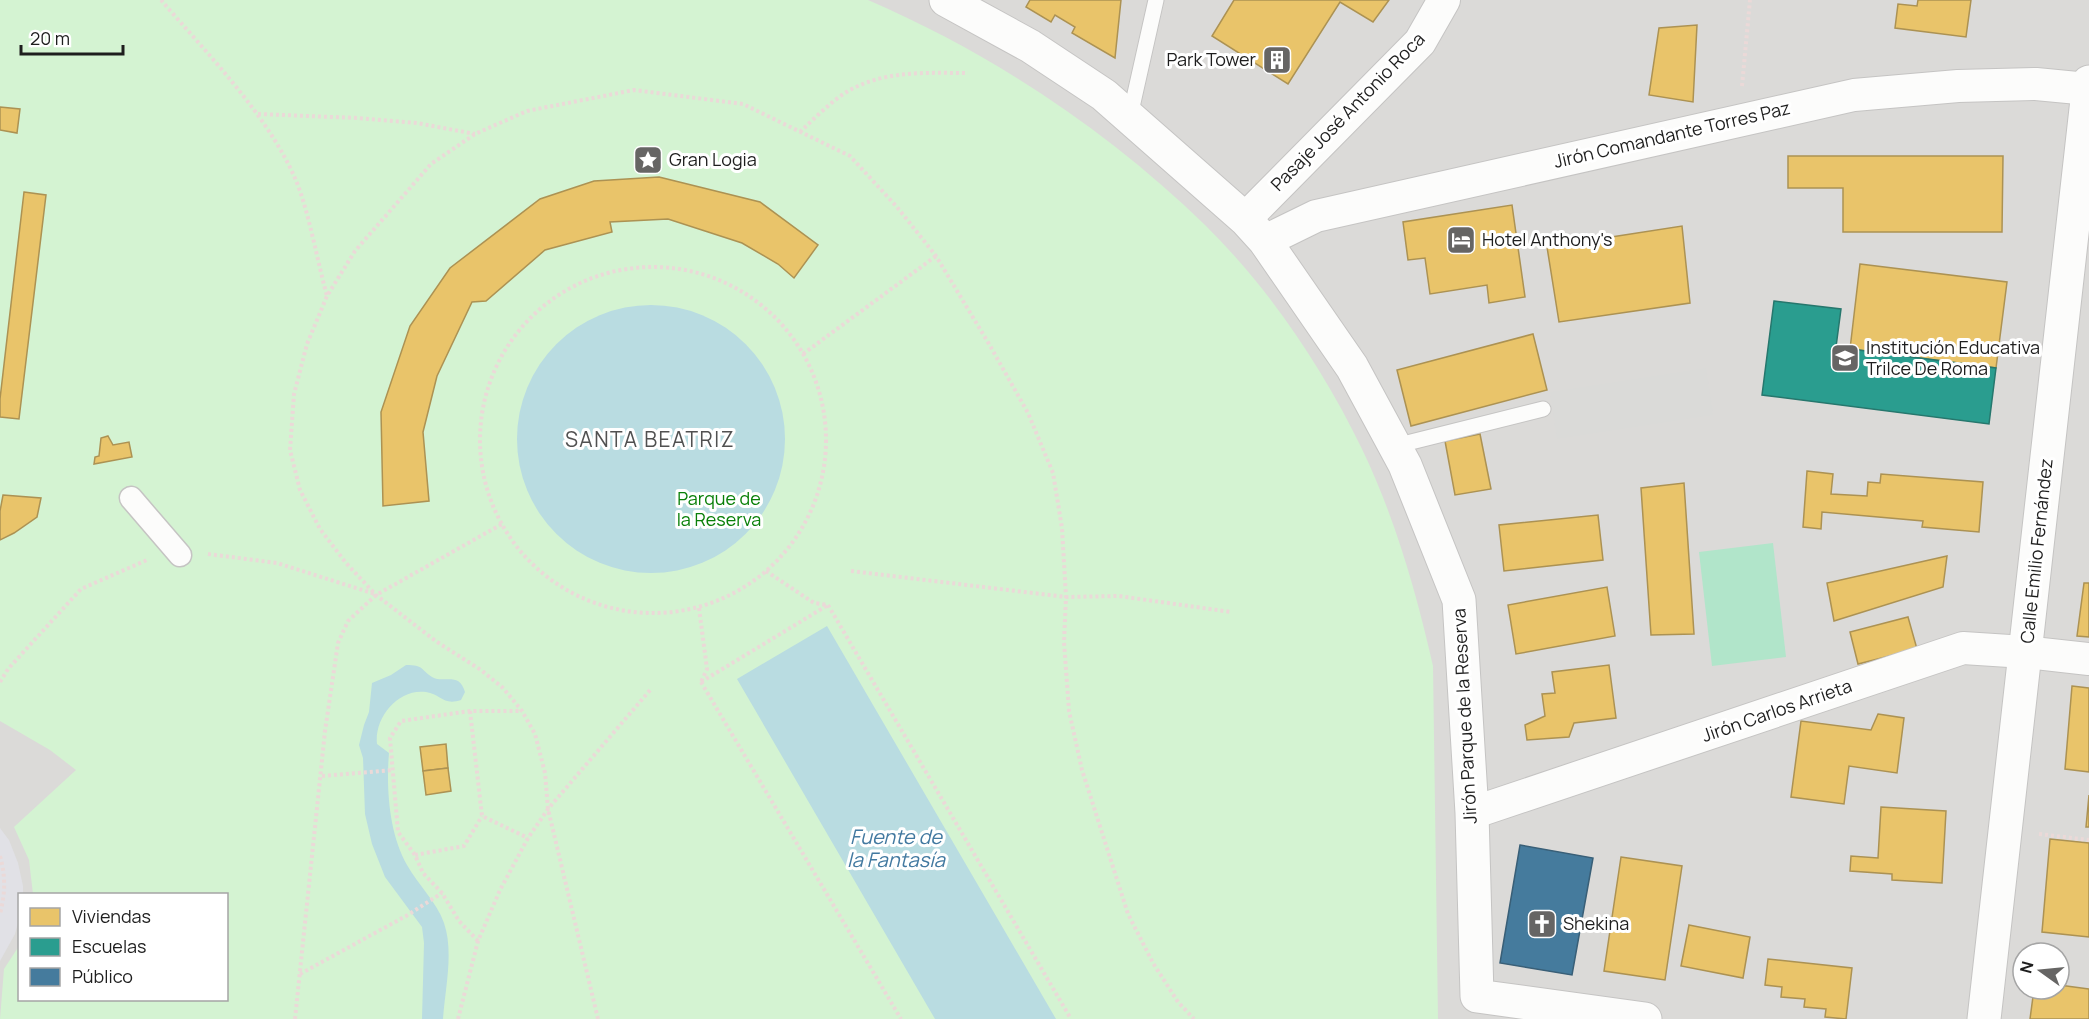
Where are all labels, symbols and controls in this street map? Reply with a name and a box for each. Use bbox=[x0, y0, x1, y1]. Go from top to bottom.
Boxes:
scale bar bbox=[21, 18, 123, 56]
text: 20 m bbox=[30, 26, 70, 50]
street label: Pasaje José Antonio Roca bbox=[1265, 27, 1429, 196]
building icon: Park Tower bbox=[1261, 44, 1293, 76]
place label: Park Tower bbox=[1166, 47, 1256, 71]
street label: Jirón Comandante Torres Paz bbox=[1551, 95, 1792, 173]
place icon: Gran Logia bbox=[632, 144, 664, 176]
place label: Gran Logia bbox=[669, 147, 757, 171]
hotel icon: Hotel Anthony's bbox=[1445, 224, 1477, 256]
place label: Hotel Anthony's bbox=[1482, 227, 1612, 251]
place label: Institución Educativa Trilce De Roma bbox=[1866, 335, 2040, 380]
school or university icon: Institución Educativa Trilce De Roma bbox=[1829, 342, 1861, 374]
district label: SANTA BEATRIZ bbox=[565, 425, 735, 453]
street label: Calle Emilio Fernández bbox=[2014, 457, 2058, 644]
park label: Parque de la Reserva bbox=[677, 486, 761, 531]
street label: Jirón Parque de la Reserva bbox=[1446, 608, 1482, 824]
street label: Jirón Carlos Arrieta bbox=[1698, 673, 1855, 747]
water label: Fuente de la Fantasía bbox=[847, 823, 946, 873]
legend bbox=[18, 893, 228, 1001]
text: Viviendas bbox=[72, 904, 151, 928]
church icon: Shekina bbox=[1526, 908, 1558, 940]
place label: Shekina bbox=[1563, 911, 1629, 935]
text: Escuelas bbox=[72, 934, 147, 958]
north arrow bbox=[2011, 941, 2071, 1001]
text: N bbox=[2014, 959, 2039, 976]
text: Público bbox=[72, 964, 133, 988]

